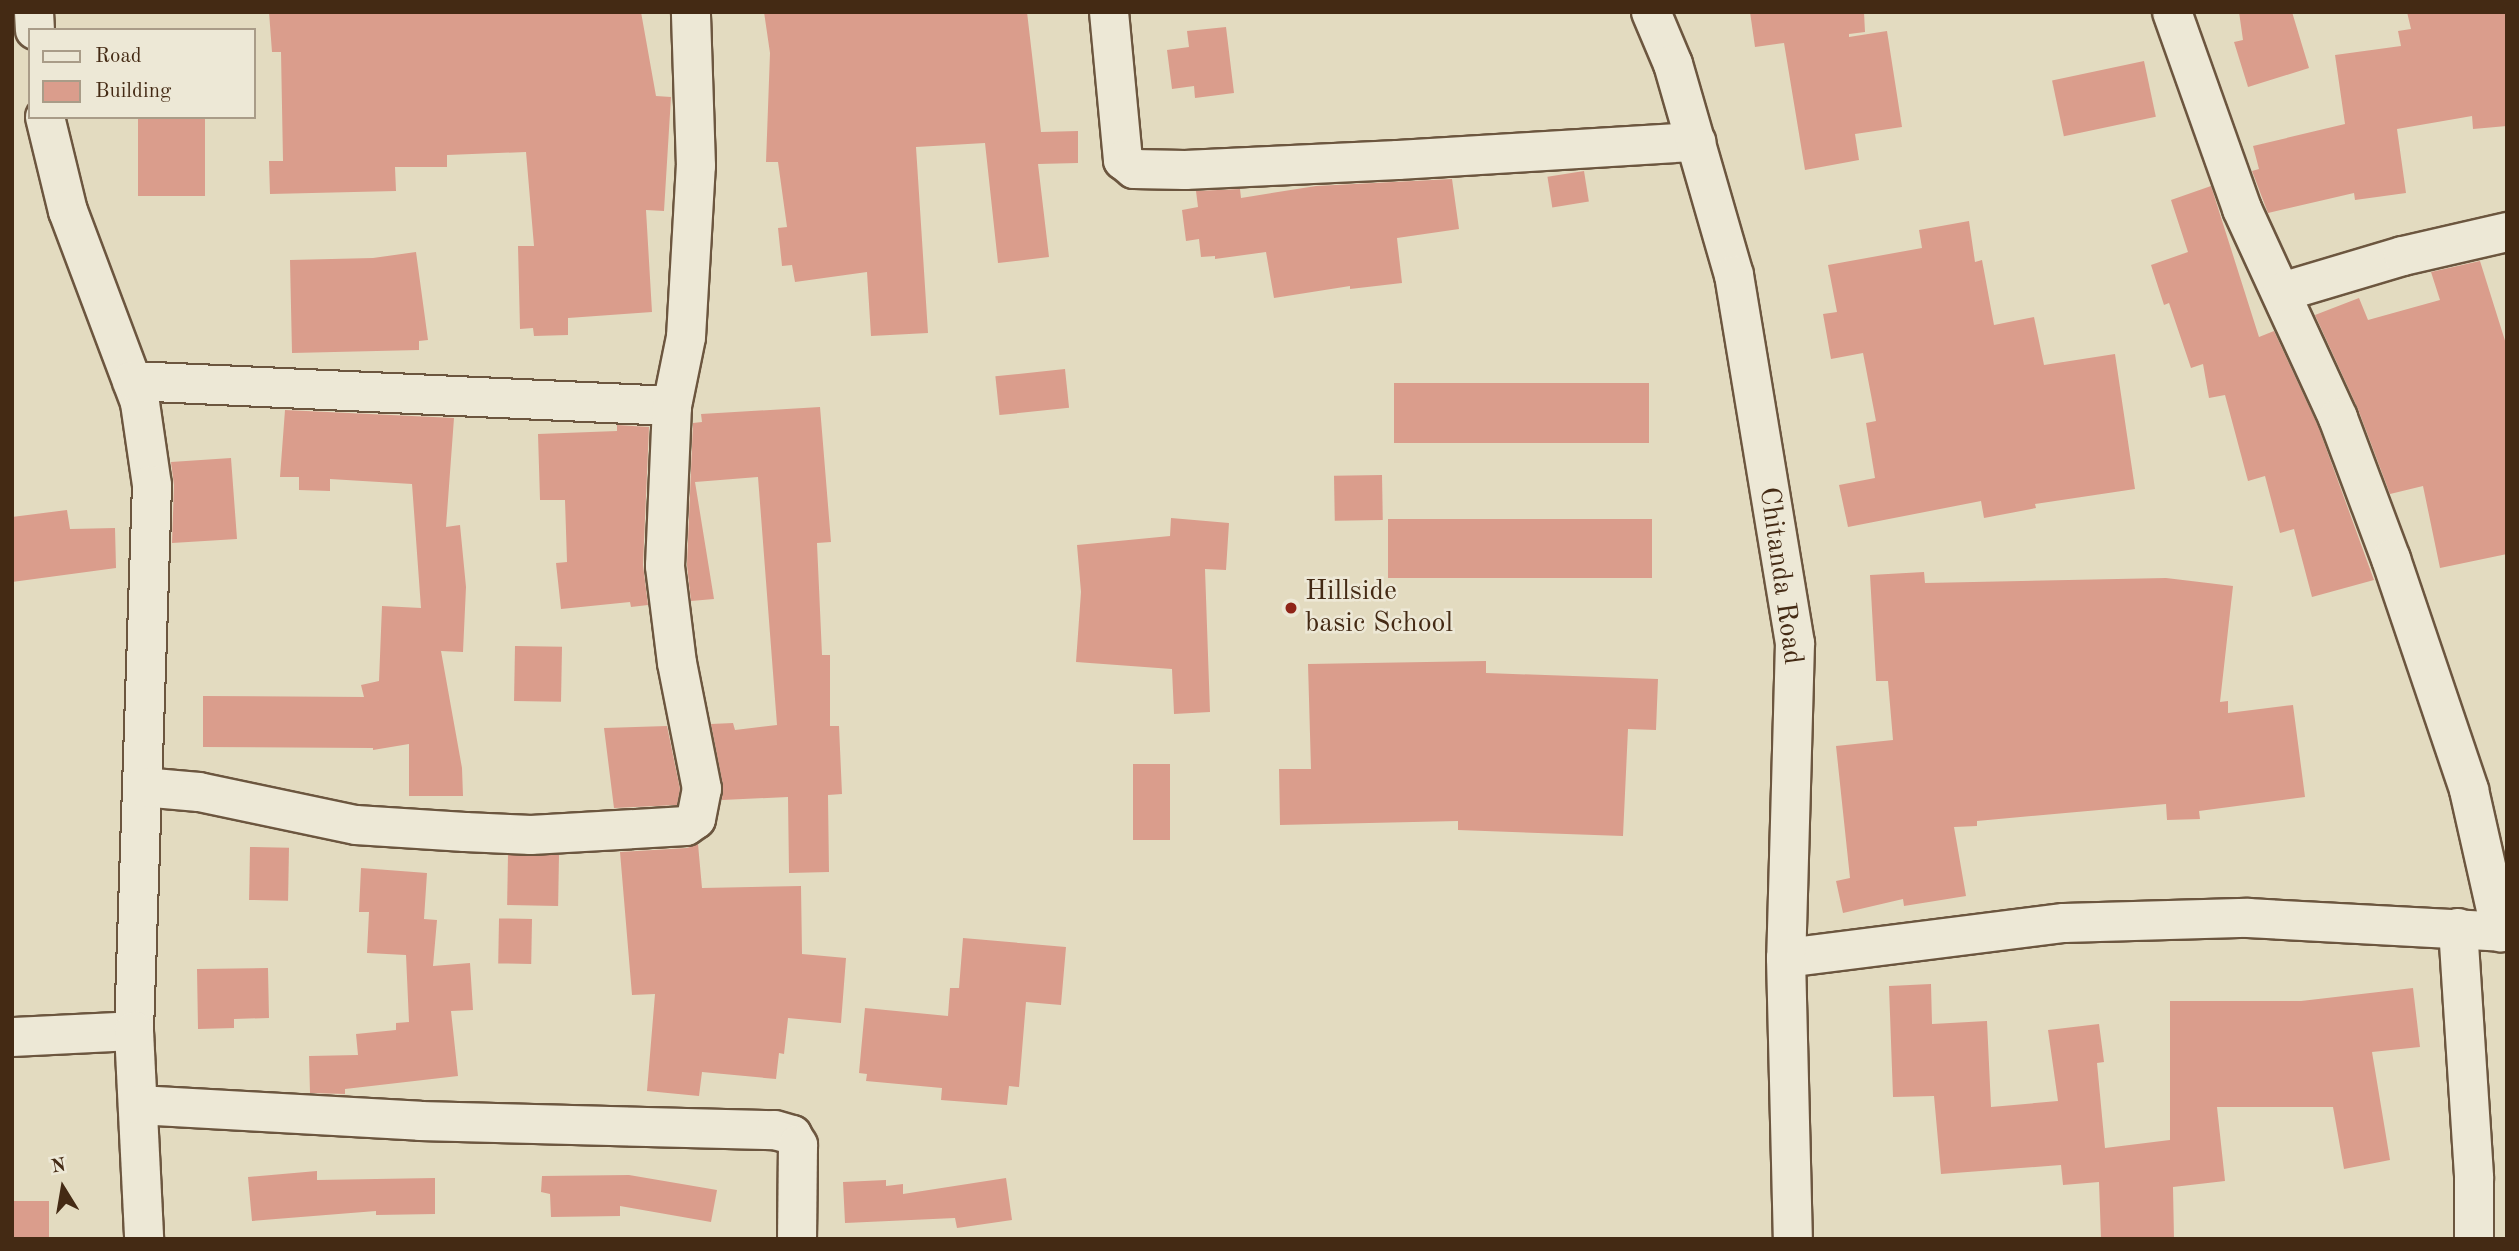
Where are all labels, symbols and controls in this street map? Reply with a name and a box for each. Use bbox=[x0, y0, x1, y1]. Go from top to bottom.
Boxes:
legend bbox=[28, 28, 256, 119]
text: Road bbox=[95, 46, 142, 67]
text: Building bbox=[95, 81, 171, 102]
street label: Chitanda Road bbox=[1751, 485, 1809, 667]
place label: Hillside basic School bbox=[1305, 575, 1453, 641]
marker: Hillside basic School bbox=[1283, 600, 1299, 616]
north arrow bbox=[28, 1153, 98, 1223]
text: N bbox=[50, 1156, 68, 1178]

